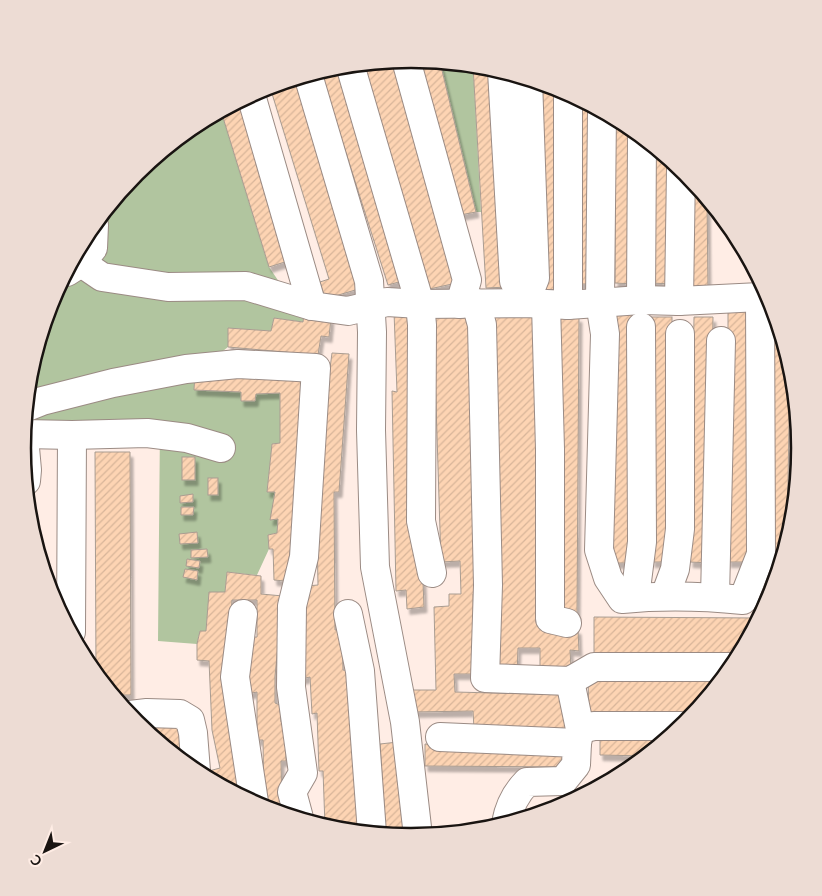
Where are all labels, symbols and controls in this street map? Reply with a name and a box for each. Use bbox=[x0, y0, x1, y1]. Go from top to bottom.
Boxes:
north arrow bbox=[20, 826, 70, 876]
text: С bbox=[26, 851, 45, 870]

